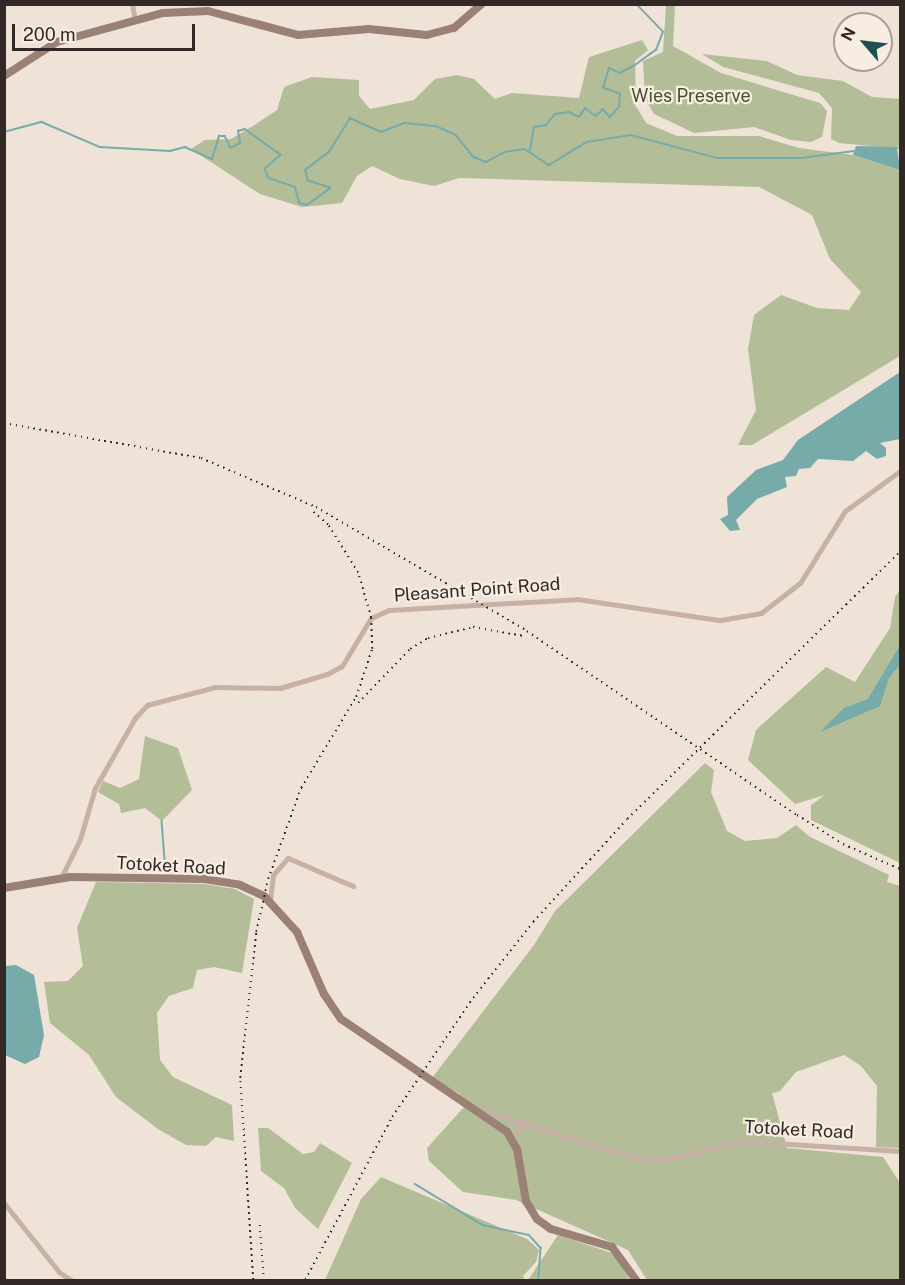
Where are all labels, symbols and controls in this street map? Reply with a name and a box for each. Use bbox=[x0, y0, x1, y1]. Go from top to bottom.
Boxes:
scale bar bbox=[15, 12, 198, 50]
north arrow bbox=[833, 12, 893, 72]
text: 200 m bbox=[23, 24, 76, 45]
text: N bbox=[837, 24, 860, 44]
park label: Wies Preserve bbox=[631, 85, 751, 107]
street label: Pleasant Point Road bbox=[393, 573, 561, 607]
street label: Totoket Road bbox=[116, 852, 226, 880]
street label: Totoket Road bbox=[744, 1116, 854, 1144]

